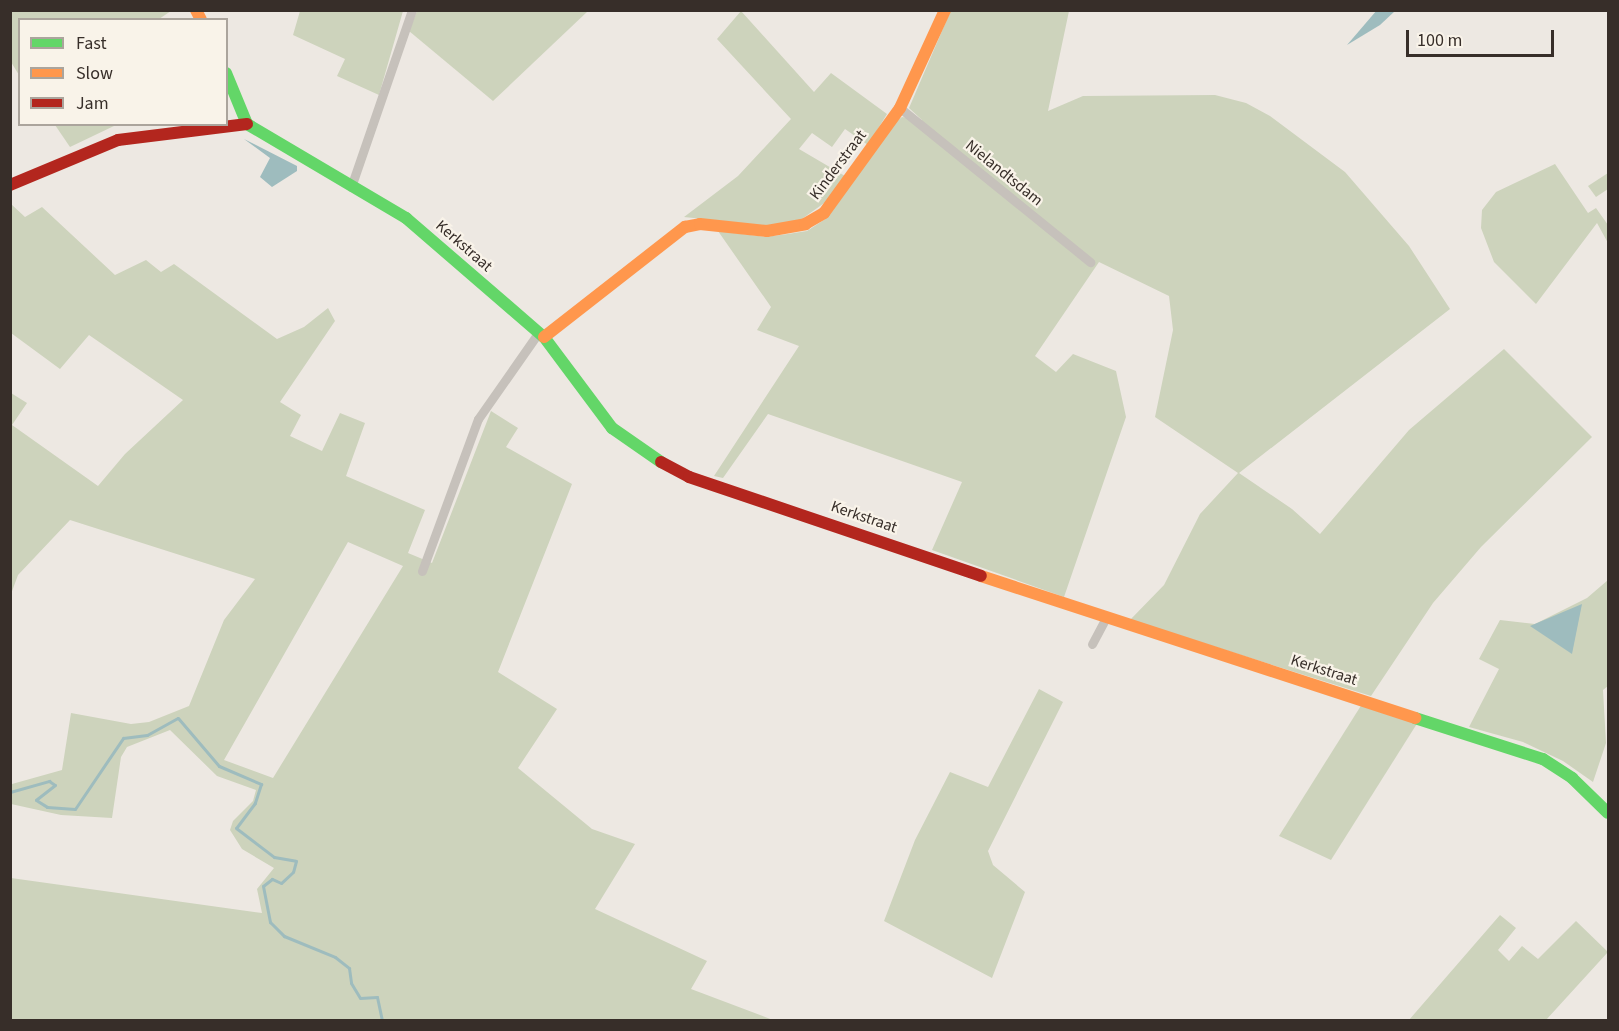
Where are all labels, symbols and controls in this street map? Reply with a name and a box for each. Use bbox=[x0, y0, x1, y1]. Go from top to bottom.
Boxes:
legend bbox=[18, 18, 228, 126]
scale bar bbox=[1409, 18, 1558, 56]
text: 100 m bbox=[1417, 28, 1462, 53]
text: Fast bbox=[76, 31, 107, 56]
text: Slow bbox=[76, 61, 113, 86]
text: Jam bbox=[76, 91, 109, 116]
street label: Kinderstraat bbox=[805, 126, 871, 204]
street label: Nielandtsdam bbox=[961, 136, 1047, 210]
street label: Kerkstraat bbox=[432, 216, 496, 276]
street label: Kerkstraat bbox=[828, 497, 900, 537]
street label: Kerkstraat bbox=[1288, 650, 1360, 690]

